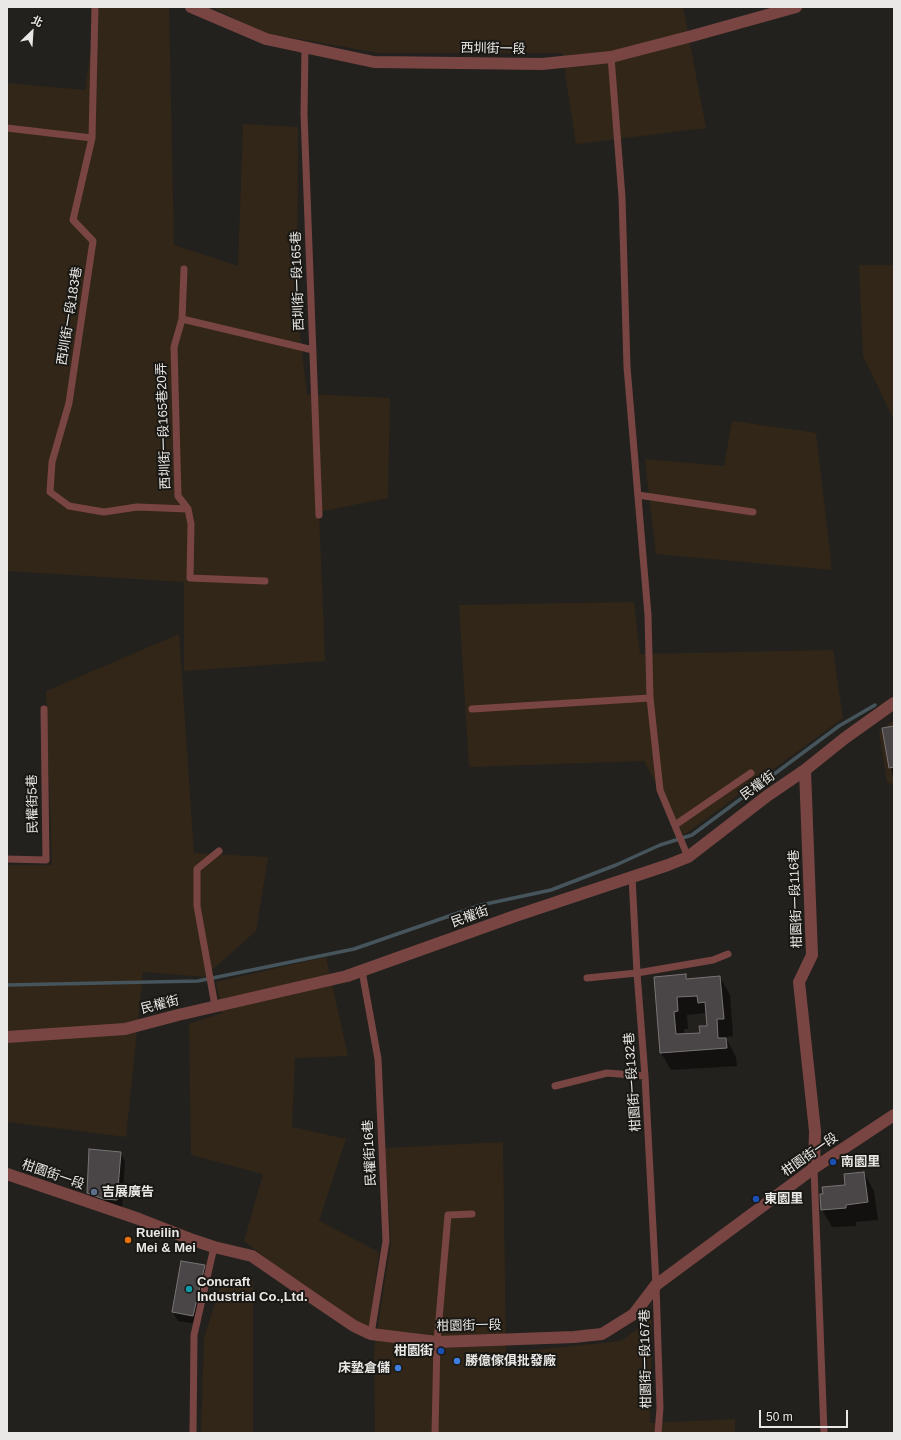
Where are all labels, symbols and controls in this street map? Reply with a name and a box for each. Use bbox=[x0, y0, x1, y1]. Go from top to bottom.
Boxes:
north arrow bbox=[12, 12, 52, 52]
text: 北 bbox=[30, 13, 45, 29]
street label: 西圳街一段 bbox=[460, 41, 526, 57]
street label: 西圳街一段165巷 bbox=[288, 231, 308, 331]
street label: 西圳街一段183巷 bbox=[54, 266, 86, 366]
street label: 西圳街一段165巷20弄 bbox=[154, 362, 174, 490]
street label: 民權街 bbox=[738, 768, 778, 804]
street label: 民權街5巷 bbox=[25, 774, 41, 834]
street label: 柑園街一段116巷 bbox=[786, 849, 806, 949]
street label: 民權街 bbox=[449, 903, 491, 931]
street label: 民權街 bbox=[139, 993, 181, 1017]
street label: 柑園街一段132巷 bbox=[622, 1032, 644, 1132]
street label: 民權街16巷 bbox=[360, 1119, 380, 1187]
street label: 柑園街一段 bbox=[779, 1130, 841, 1180]
place label: 南園里 bbox=[841, 1154, 880, 1170]
street label: 柑園街一段 bbox=[20, 1157, 86, 1193]
marker: 南園里 bbox=[828, 1157, 838, 1167]
place label: 吉展廣告 bbox=[102, 1184, 154, 1200]
marker: 吉展廣告 bbox=[89, 1187, 99, 1197]
place label: 東園里 bbox=[764, 1191, 803, 1207]
marker: 東園里 bbox=[751, 1194, 761, 1204]
place label: Rueilin Mei & Mei bbox=[136, 1225, 196, 1256]
marker: Rueilin Mei & Mei bbox=[123, 1235, 133, 1245]
place label: Concraft Industrial Co.,Ltd. bbox=[197, 1274, 307, 1305]
marker: Concraft Industrial Co.,Ltd. bbox=[184, 1284, 194, 1294]
street label: 柑園街一段167巷 bbox=[637, 1309, 655, 1409]
street label: 柑園街一段 bbox=[436, 1318, 502, 1334]
place label: 柑園街 bbox=[394, 1343, 433, 1359]
marker: 柑園街 bbox=[436, 1346, 446, 1356]
place label: 勝億傢俱批發廠 bbox=[465, 1353, 556, 1369]
marker: 勝億傢俱批發廠 bbox=[452, 1356, 462, 1366]
place label: 床墊倉儲 bbox=[338, 1360, 390, 1376]
marker: 床墊倉儲 bbox=[393, 1363, 403, 1373]
scale bar bbox=[761, 1402, 850, 1428]
text: 50 m bbox=[766, 1410, 793, 1424]

